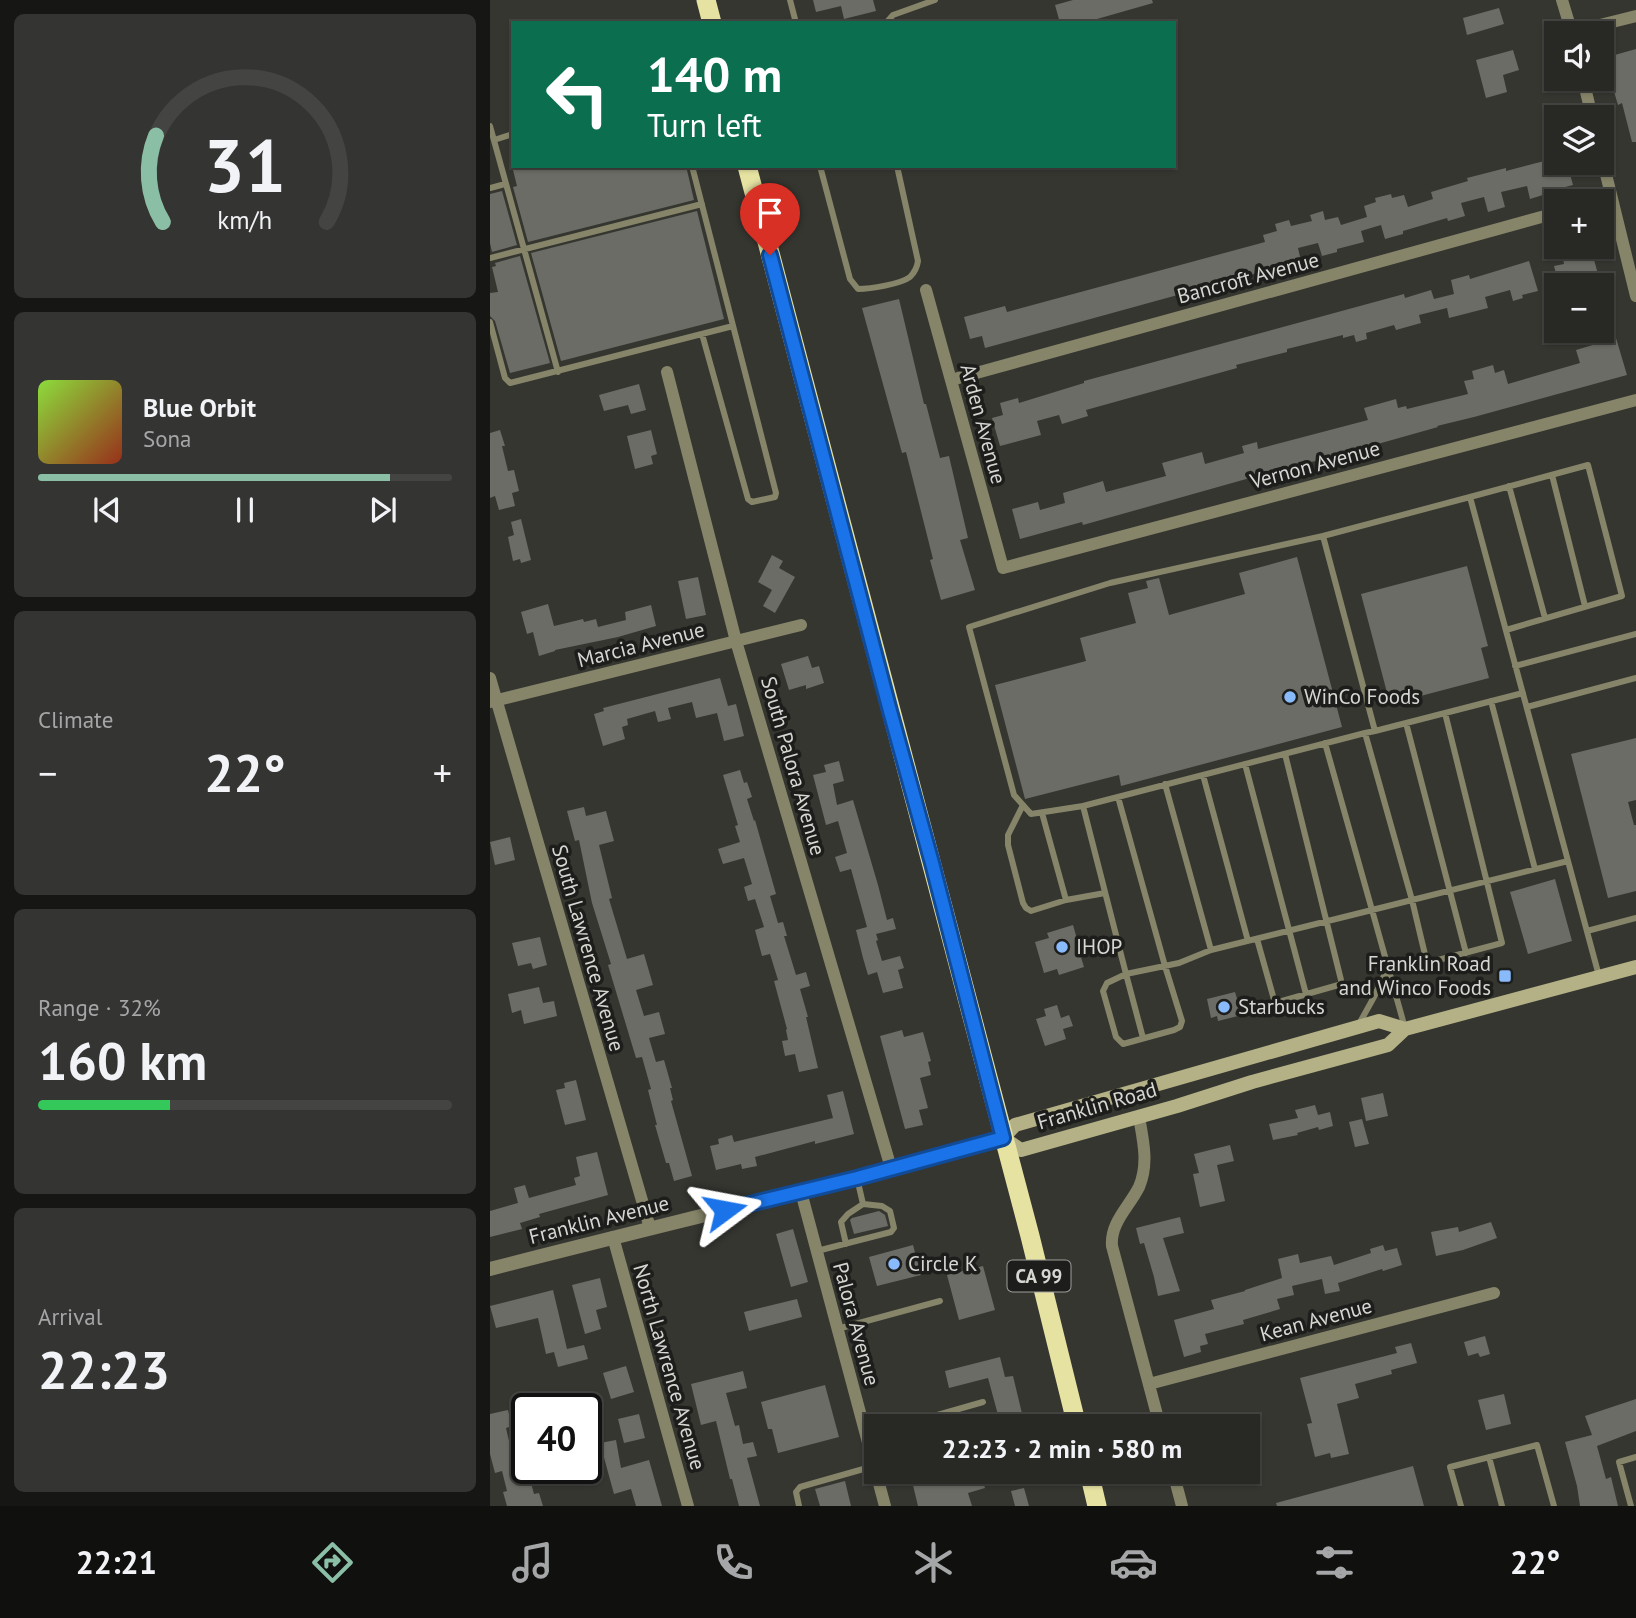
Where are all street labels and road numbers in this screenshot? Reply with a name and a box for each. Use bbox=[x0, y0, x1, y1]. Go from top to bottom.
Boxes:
street label: Bancroft Avenue bbox=[1174, 246, 1322, 309]
street label: Arden Avenue bbox=[954, 361, 1012, 487]
street label: Vernon Avenue bbox=[1246, 434, 1383, 495]
street label: Marcia Avenue bbox=[574, 616, 707, 673]
street label: South Palora Avenue bbox=[755, 673, 832, 858]
street label: South Lawrence Avenue bbox=[546, 841, 631, 1054]
street label: Franklin Road bbox=[1034, 1076, 1160, 1135]
street label: Franklin Avenue bbox=[526, 1189, 672, 1250]
street label: Palora Avenue bbox=[827, 1259, 886, 1389]
road number: CA 99 bbox=[1008, 1260, 1070, 1292]
street label: North Lawrence Avenue bbox=[627, 1261, 712, 1473]
street label: Kean Avenue bbox=[1257, 1292, 1375, 1347]

